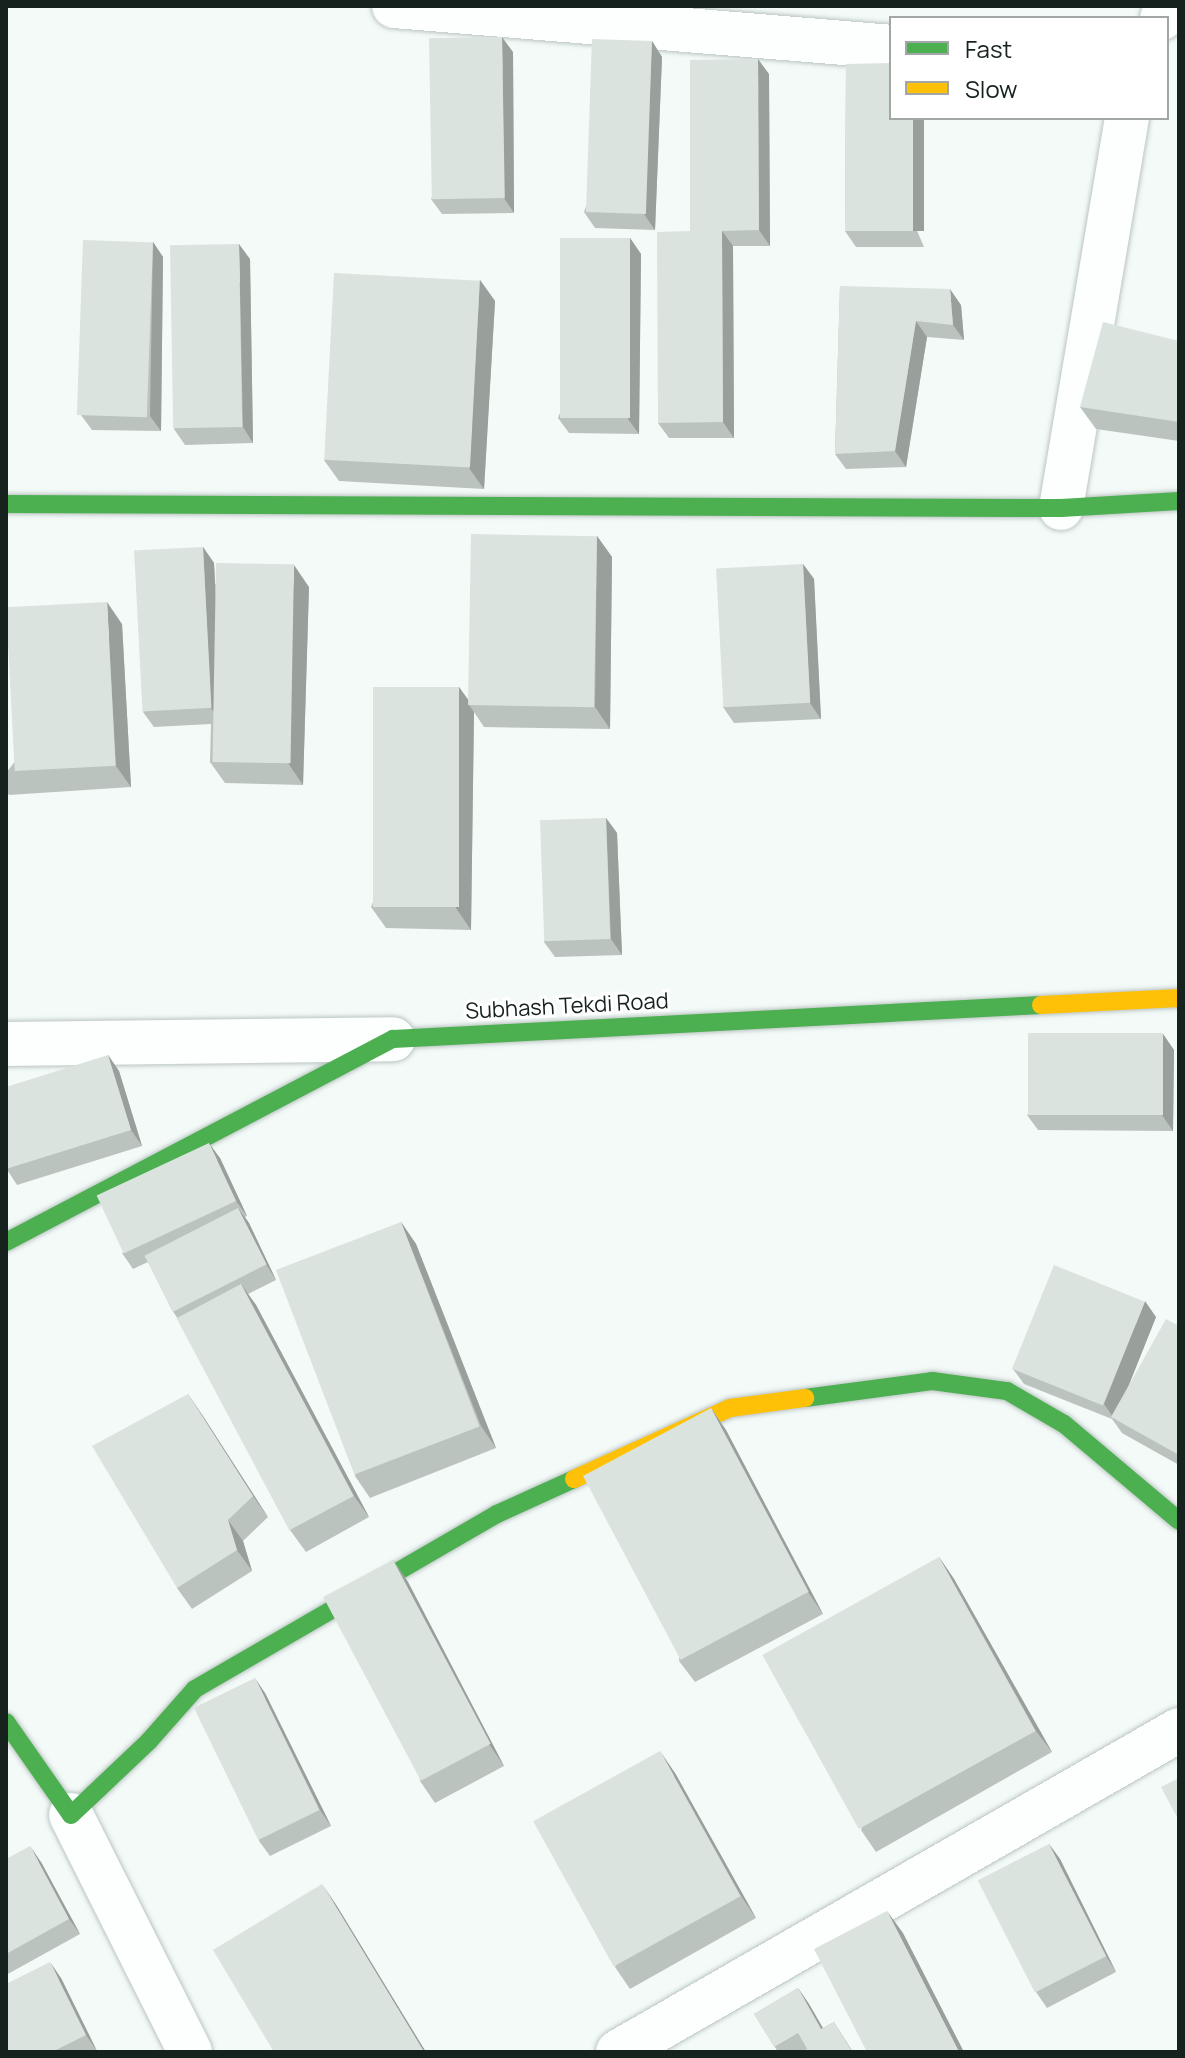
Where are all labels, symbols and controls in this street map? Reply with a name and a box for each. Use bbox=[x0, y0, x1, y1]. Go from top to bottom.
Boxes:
legend bbox=[889, 16, 1169, 120]
text: Fast bbox=[965, 32, 1012, 65]
text: Slow bbox=[965, 72, 1018, 105]
street label: Subhash Tekdi Road bbox=[465, 987, 669, 1025]

